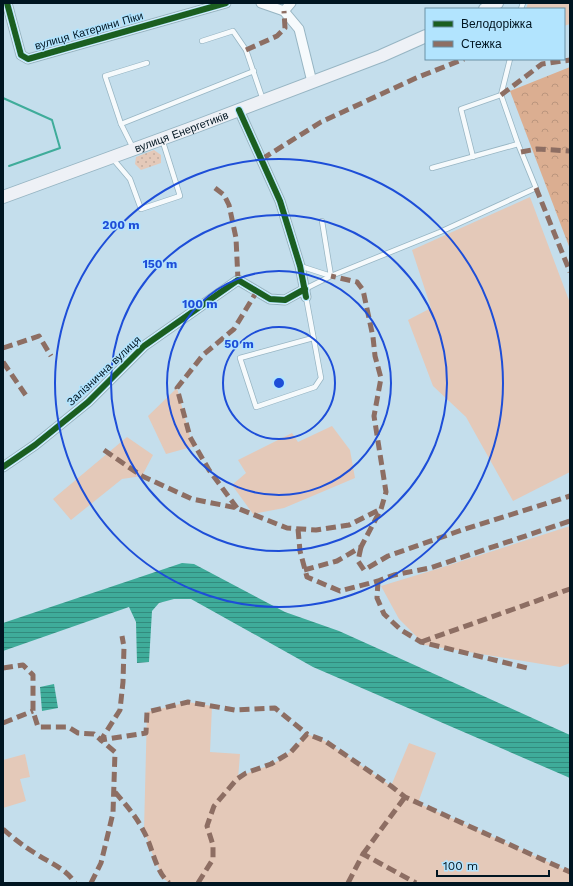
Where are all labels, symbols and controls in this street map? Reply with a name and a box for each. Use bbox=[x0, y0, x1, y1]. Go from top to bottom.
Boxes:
legend bbox=[425, 8, 565, 60]
street label: вулиця Катерини Піки bbox=[33, 9, 145, 53]
text: Велодоріжка bbox=[461, 17, 532, 31]
text: Стежка bbox=[461, 37, 502, 51]
street label: вулиця Енергетиків bbox=[133, 108, 230, 155]
text: 200 m bbox=[102, 218, 140, 232]
text: 150 m bbox=[143, 257, 177, 271]
text: 100 m bbox=[182, 297, 218, 311]
street label: Залізнична вулиця bbox=[64, 333, 144, 409]
text: 50 m bbox=[224, 337, 254, 351]
centre of rings bbox=[272, 376, 286, 390]
scale bar bbox=[437, 852, 549, 878]
text: 100 m bbox=[443, 859, 478, 873]

